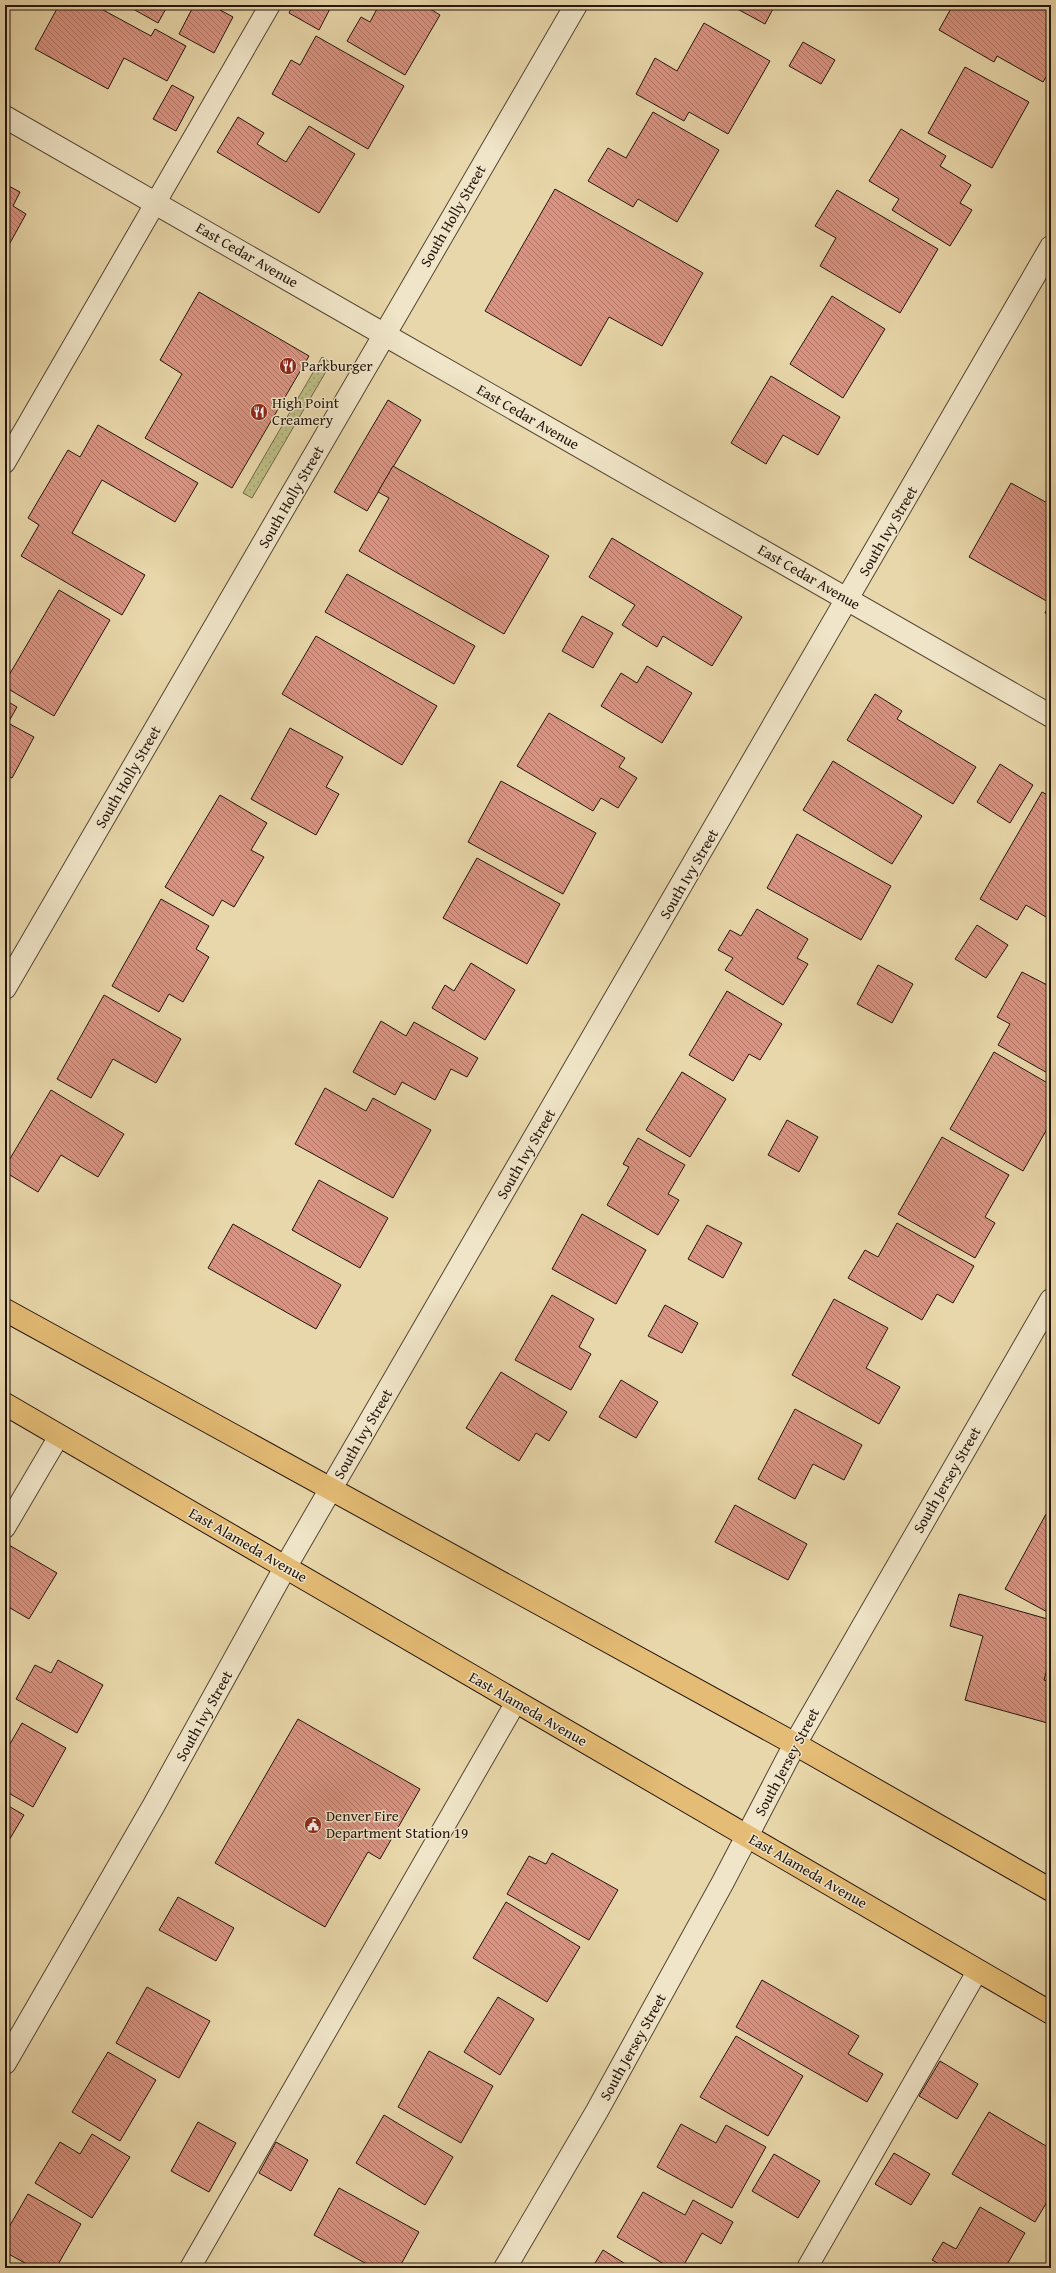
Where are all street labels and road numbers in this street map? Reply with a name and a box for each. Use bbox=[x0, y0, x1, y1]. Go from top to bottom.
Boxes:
street label: South Holly Street bbox=[415, 160, 491, 271]
street label: East Cedar Avenue bbox=[192, 217, 302, 292]
street label: East Cedar Avenue bbox=[473, 379, 583, 454]
street label: South Holly Street bbox=[253, 441, 329, 552]
street label: South Ivy Street bbox=[853, 481, 922, 580]
street label: East Cedar Avenue bbox=[754, 539, 864, 614]
street label: South Holly Street bbox=[90, 721, 166, 832]
street label: South Ivy Street bbox=[654, 824, 723, 923]
street label: South Ivy Street bbox=[491, 1104, 560, 1203]
street label: South Ivy Street bbox=[328, 1384, 397, 1483]
street label: South Jersey Street bbox=[908, 1422, 986, 1537]
street label: East Alameda Avenue bbox=[185, 1502, 311, 1587]
street label: South Ivy Street bbox=[170, 1666, 238, 1765]
street label: East Alameda Avenue bbox=[465, 1666, 591, 1751]
street label: South Jersey Street bbox=[749, 1703, 824, 1820]
street label: East Alameda Avenue bbox=[745, 1828, 871, 1913]
street label: South Jersey Street bbox=[594, 1989, 671, 2104]

